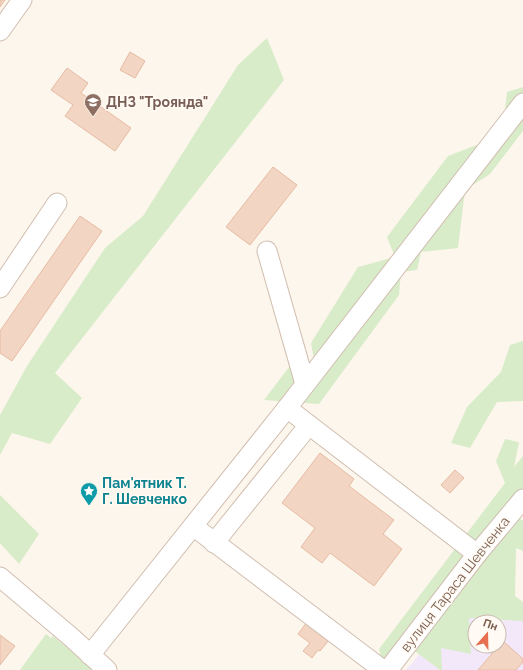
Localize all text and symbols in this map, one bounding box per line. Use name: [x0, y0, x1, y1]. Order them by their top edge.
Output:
school or university icon: ДНЗ "Троянда": [83, 92, 103, 117]
place label: ДНЗ "Троянда": [106, 94, 208, 110]
place label: Пам'ятник Т. Г. Шевченко: [102, 475, 187, 507]
place icon: Пам'ятник Т. Г. Шевченко: [79, 481, 99, 506]
street label: вулиця Тараса Шевченка: [397, 513, 513, 655]
north arrow: [467, 614, 507, 654]
text: Пн: [481, 616, 499, 634]

